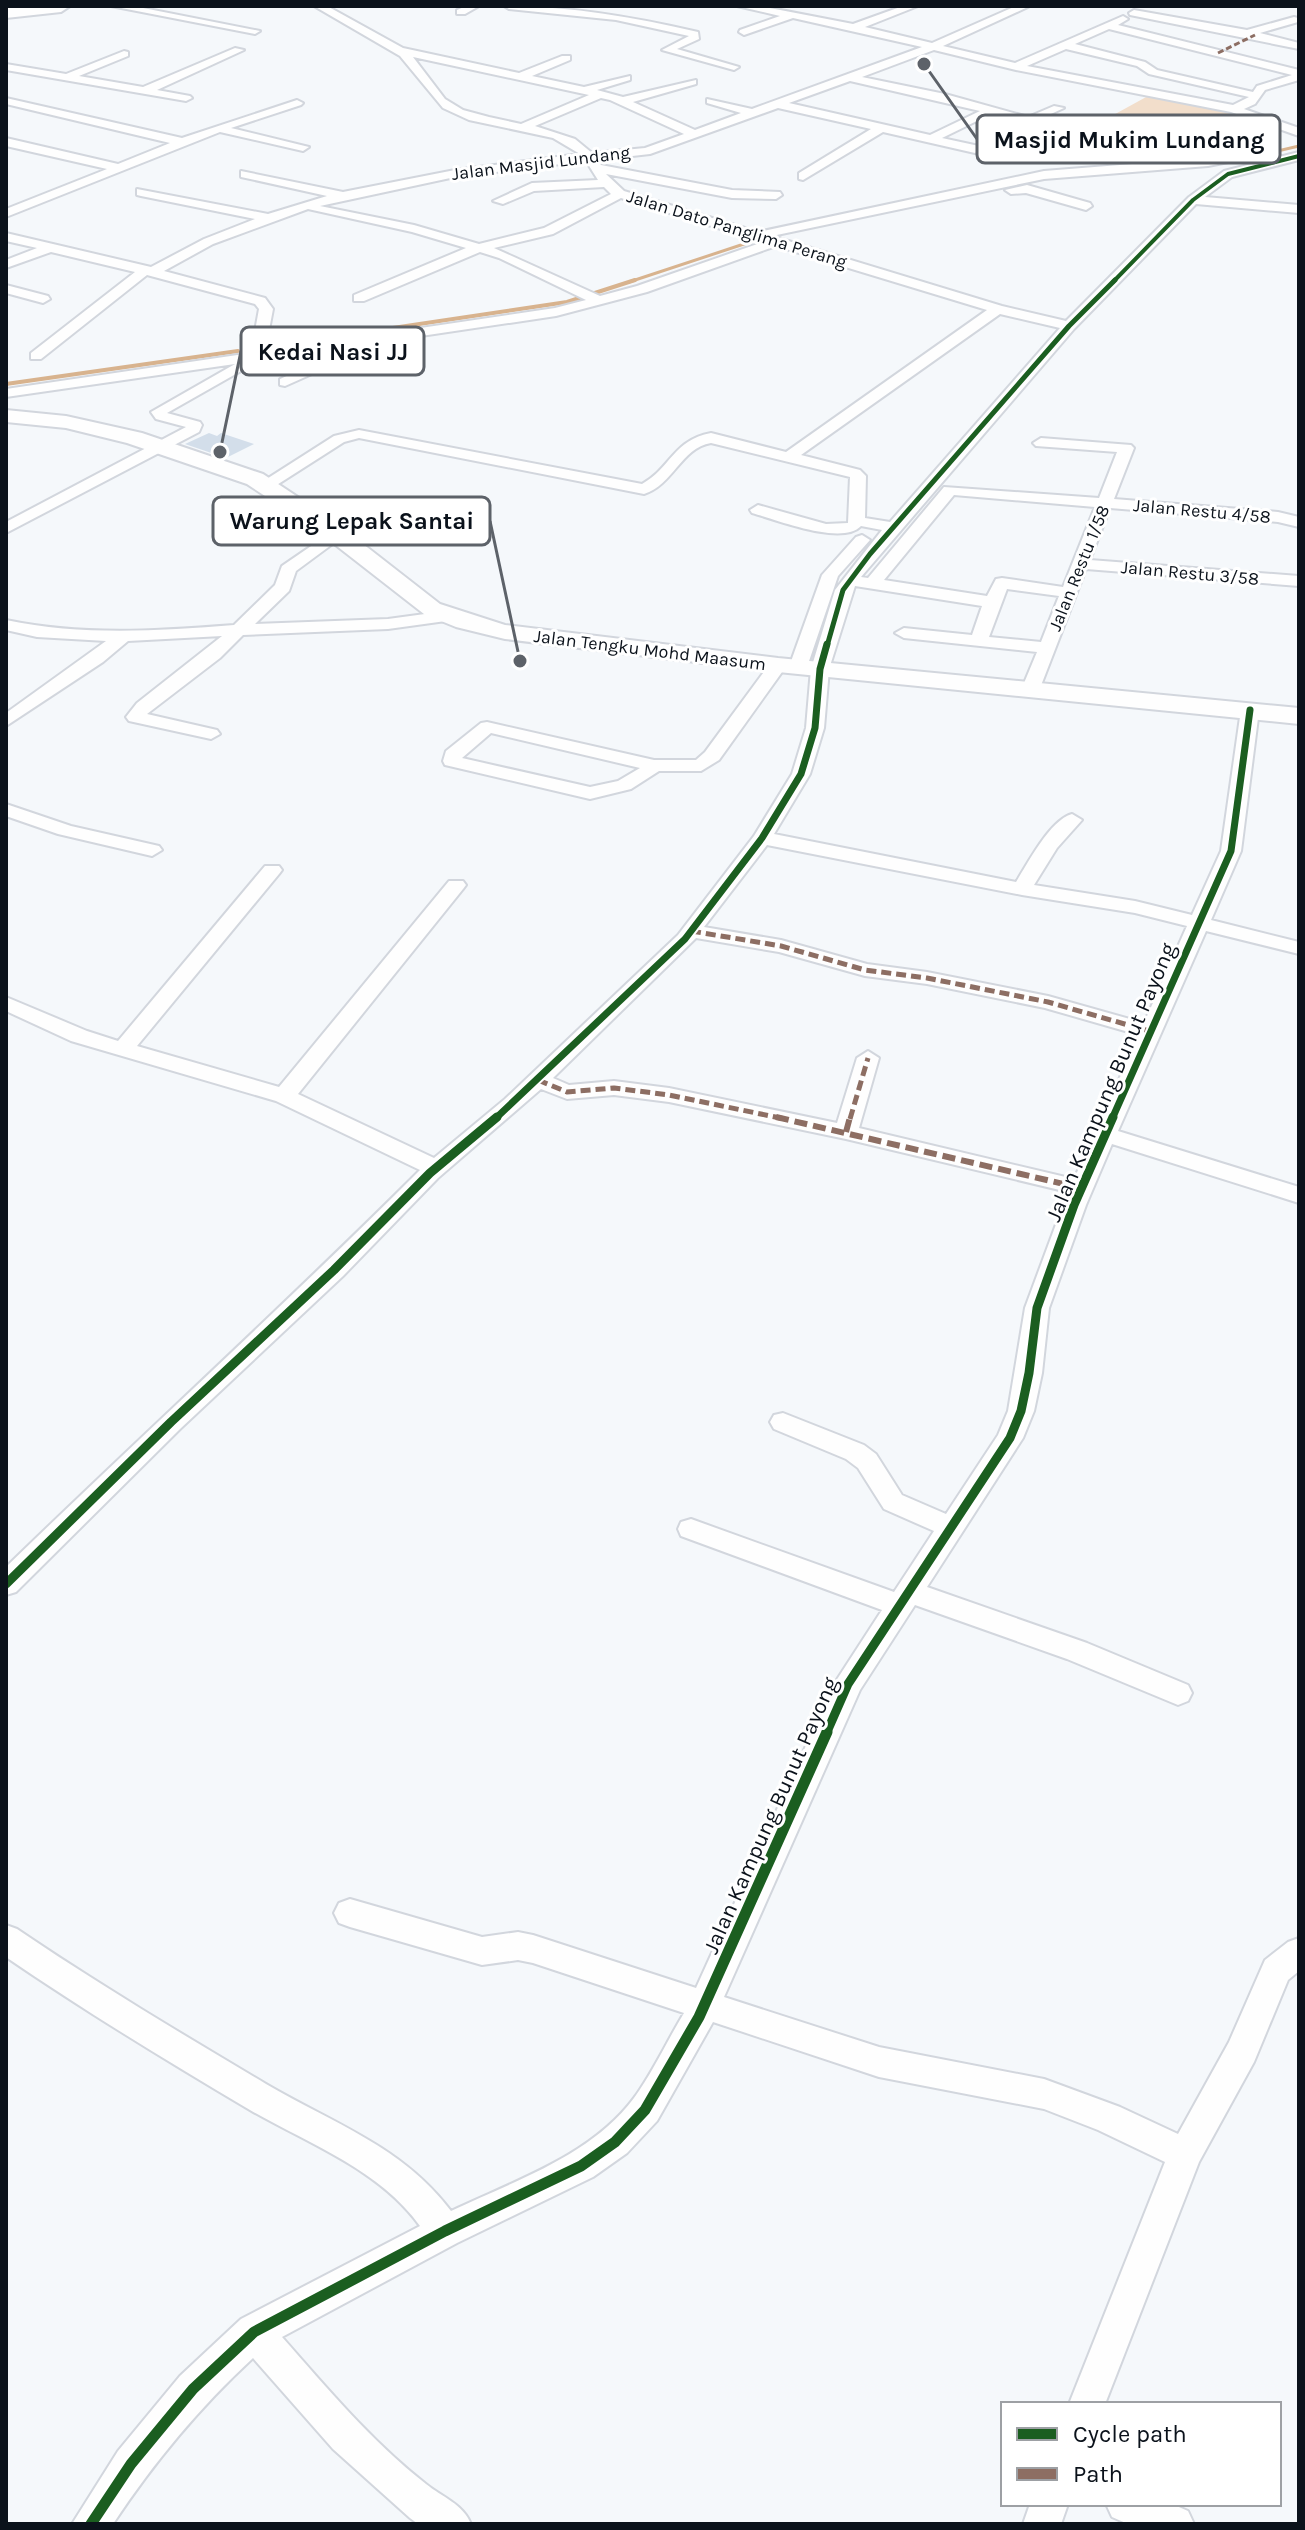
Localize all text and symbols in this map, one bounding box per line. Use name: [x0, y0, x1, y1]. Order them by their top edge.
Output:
callout: Masjid Mukim Lundang: [977, 115, 1280, 163]
text: Masjid Mukim Lundang: [994, 126, 1264, 154]
street label: Jalan Masjid Lundang: [451, 141, 631, 185]
street label: Jalan Dato Panglima Perang: [624, 185, 850, 273]
callout: Kedai Nasi JJ: [241, 327, 424, 375]
text: Kedai Nasi JJ: [258, 338, 408, 366]
street label: Jalan Restu 4/58: [1132, 494, 1272, 528]
callout: Warung Lepak Santai: [213, 497, 490, 545]
street label: Jalan Restu 1/58: [1044, 502, 1114, 634]
text: Warung Lepak Santai: [230, 507, 474, 535]
street label: Jalan Restu 3/58: [1120, 556, 1260, 590]
street label: Jalan Tengku Mohd Maasum: [533, 625, 767, 675]
street label: Jalan Kampung Bunut Payong: [1040, 939, 1182, 1226]
street label: Jalan Kampung Bunut Payong: [698, 1672, 844, 1958]
legend: [1001, 2402, 1281, 2506]
text: Cycle path: [1073, 2420, 1187, 2448]
text: Path: [1073, 2460, 1123, 2488]

